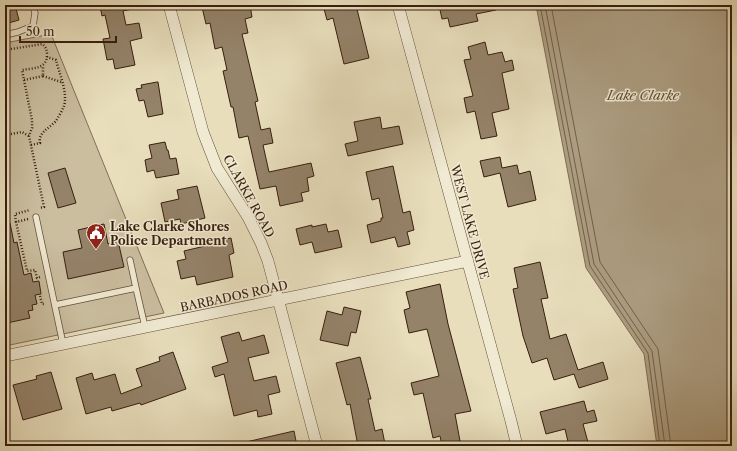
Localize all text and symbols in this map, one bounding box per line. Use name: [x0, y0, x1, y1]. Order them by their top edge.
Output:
scale bar: [20, 18, 116, 44]
text: 50 m: [26, 24, 55, 39]
water label: Lake Clarke: [606, 87, 680, 103]
street label: CLARKE ROAD: [220, 152, 278, 240]
street label: WEST LAKE DRIVE: [447, 162, 492, 281]
place label: Lake Clarke Shores Police Department: [110, 219, 230, 248]
public building icon: Lake Clarke Shores Police Department: [85, 222, 107, 250]
street label: BARBADOS ROAD: [179, 277, 289, 315]

